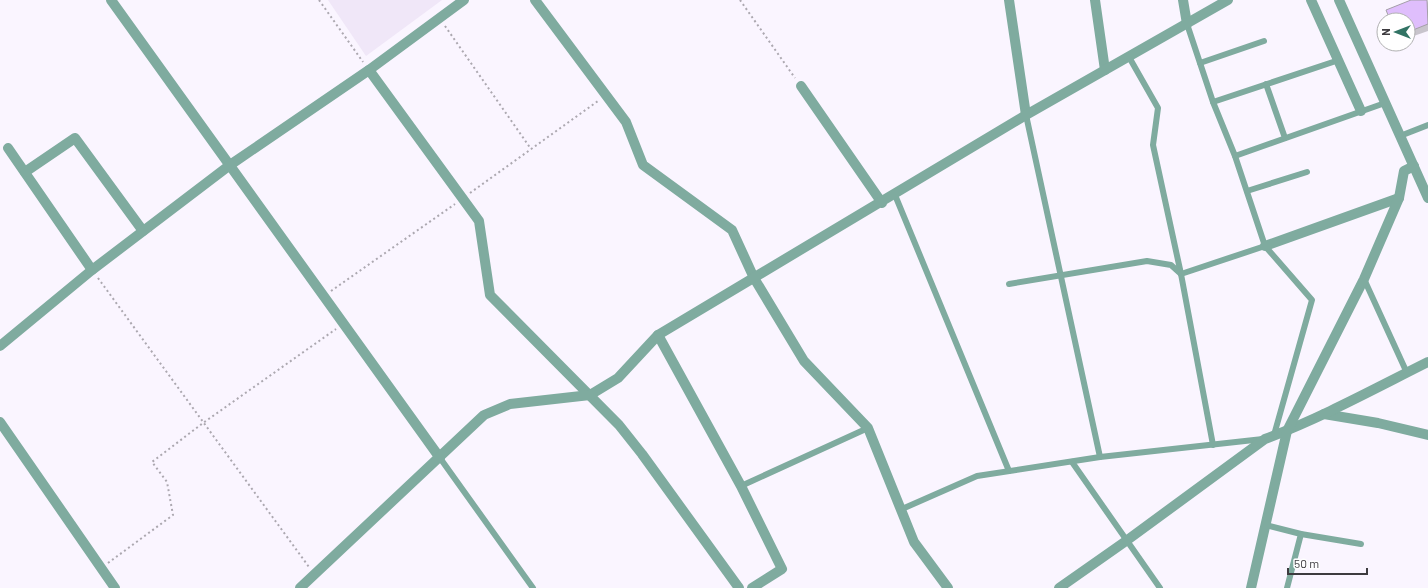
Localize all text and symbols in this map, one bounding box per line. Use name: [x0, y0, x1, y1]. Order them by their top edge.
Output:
north arrow: [1376, 12, 1416, 52]
text: N: [1379, 28, 1392, 36]
scale bar: [1288, 550, 1367, 576]
text: 50 m: [1294, 556, 1319, 570]

